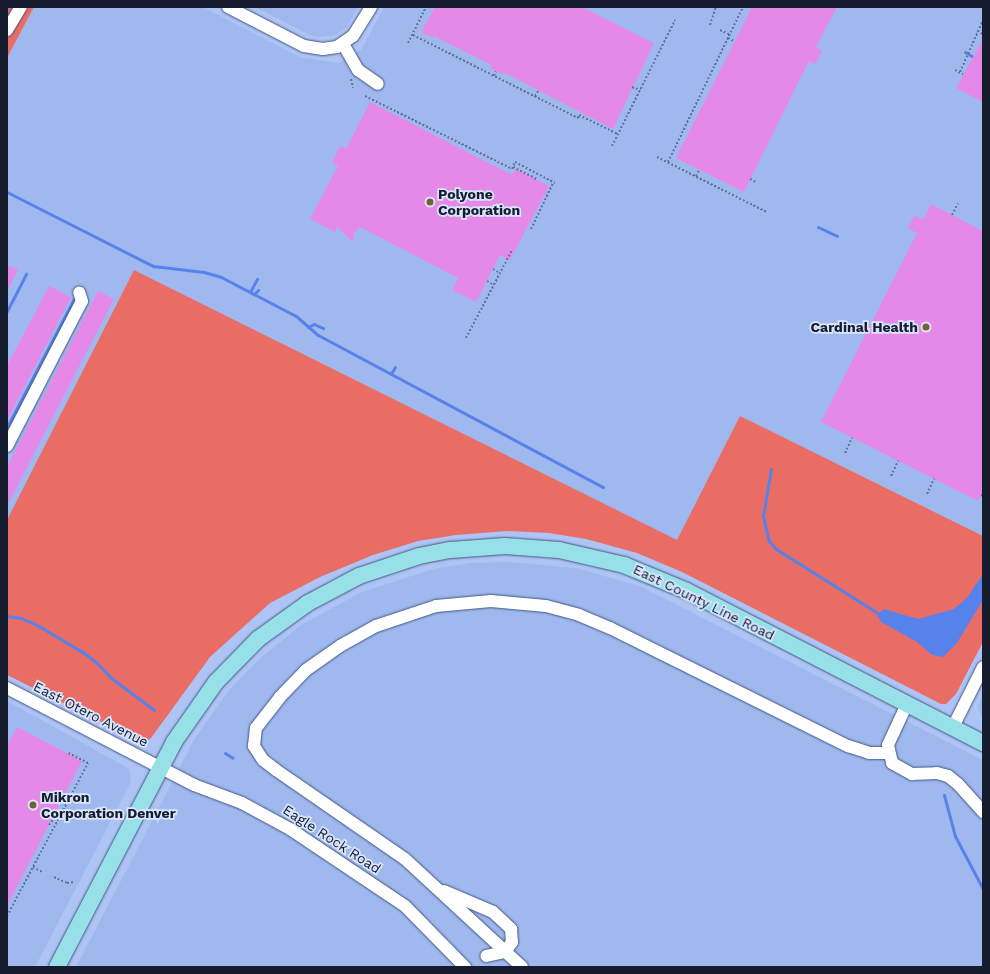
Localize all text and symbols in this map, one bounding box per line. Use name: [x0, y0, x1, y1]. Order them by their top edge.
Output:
place label: Polyone Corporation: [438, 186, 520, 218]
marker: Polyone Corporation: [425, 197, 435, 207]
place label: Cardinal Health: [810, 319, 918, 335]
marker: Cardinal Health: [921, 322, 931, 332]
street label: East County Line Road: [630, 560, 778, 644]
street label: East Otero Avenue: [30, 678, 152, 750]
place label: Mikron Corporation Denver: [41, 789, 176, 822]
marker: Mikron Corporation Denver: [28, 800, 38, 810]
street label: Eagle Rock Road: [280, 801, 384, 877]

